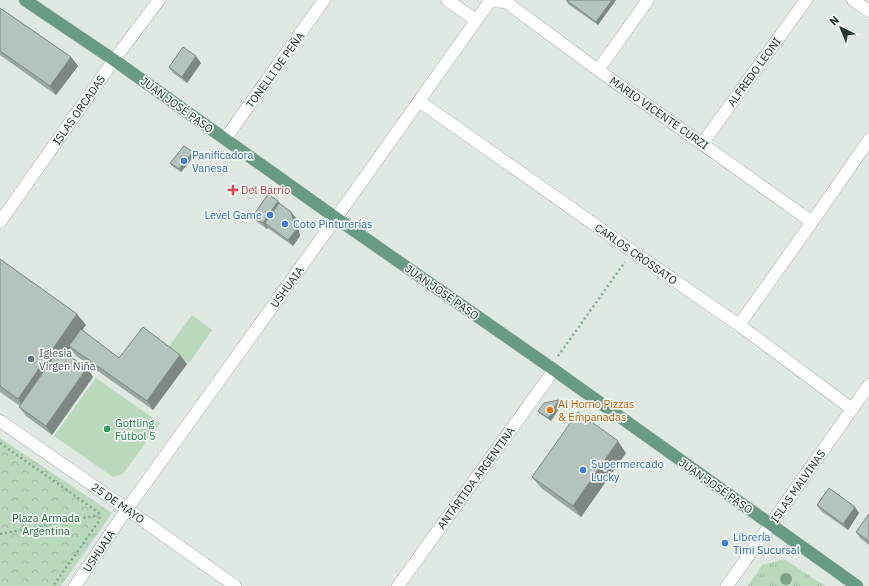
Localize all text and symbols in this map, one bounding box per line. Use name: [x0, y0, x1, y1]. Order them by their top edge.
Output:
north arrow: [821, 8, 861, 48]
text: N: [826, 13, 842, 29]
street label: TONELLI DE PEÑA: [243, 29, 307, 111]
street label: ALFREDO LEONI: [724, 35, 784, 109]
street label: ISLAS ORCADAS: [50, 72, 108, 148]
street label: JUAN JOSÉ PASO: [138, 74, 216, 136]
street label: MARIO VICENTE CURZI: [607, 74, 711, 152]
place label: Panificadora Vanesa: [192, 148, 254, 175]
marker: Panificadora Vanesa: [179, 156, 189, 166]
place label: Del Barrio: [241, 183, 290, 197]
marker: Del Barrio: [228, 185, 238, 195]
place label: Level Game: [205, 208, 262, 222]
marker: Level Game: [265, 210, 275, 220]
place label: Coto Pinturerías: [293, 217, 372, 231]
marker: Coto Pinturerías: [280, 219, 290, 229]
street label: CARLOS CROSSATO: [592, 220, 680, 288]
street label: JUAN JOSÉ PASO: [403, 261, 482, 323]
street label: USHUAIA: [267, 264, 307, 310]
place label: Iglesia Virgen Niña: [39, 346, 96, 373]
marker: Iglesia Virgen Niña: [26, 354, 36, 364]
place label: Al Horno Pizzas & Empanadas: [558, 397, 634, 424]
marker: Al Horno Pizzas & Empanadas: [545, 405, 555, 415]
place label: Gottling Fútbol 5: [115, 416, 156, 443]
marker: Gottling Fútbol 5: [102, 424, 112, 434]
street label: ANTÁRTIDA ARGENTINA: [434, 424, 518, 532]
street label: ISLAS MALVINAS: [768, 447, 828, 525]
street label: JUAN JOSÉ PASO: [677, 455, 756, 517]
place label: Supermercado Lucky: [591, 457, 664, 484]
marker: Supermercado Lucky: [578, 465, 588, 475]
street label: 25 DE MAYO: [89, 480, 147, 527]
park label: Plaza Armada Argentina: [12, 511, 80, 538]
street label: USHUAIA: [80, 527, 118, 575]
place label: Librería Timi Sucursal: [733, 530, 800, 557]
marker: Librería Timi Sucursal: [720, 538, 730, 548]

